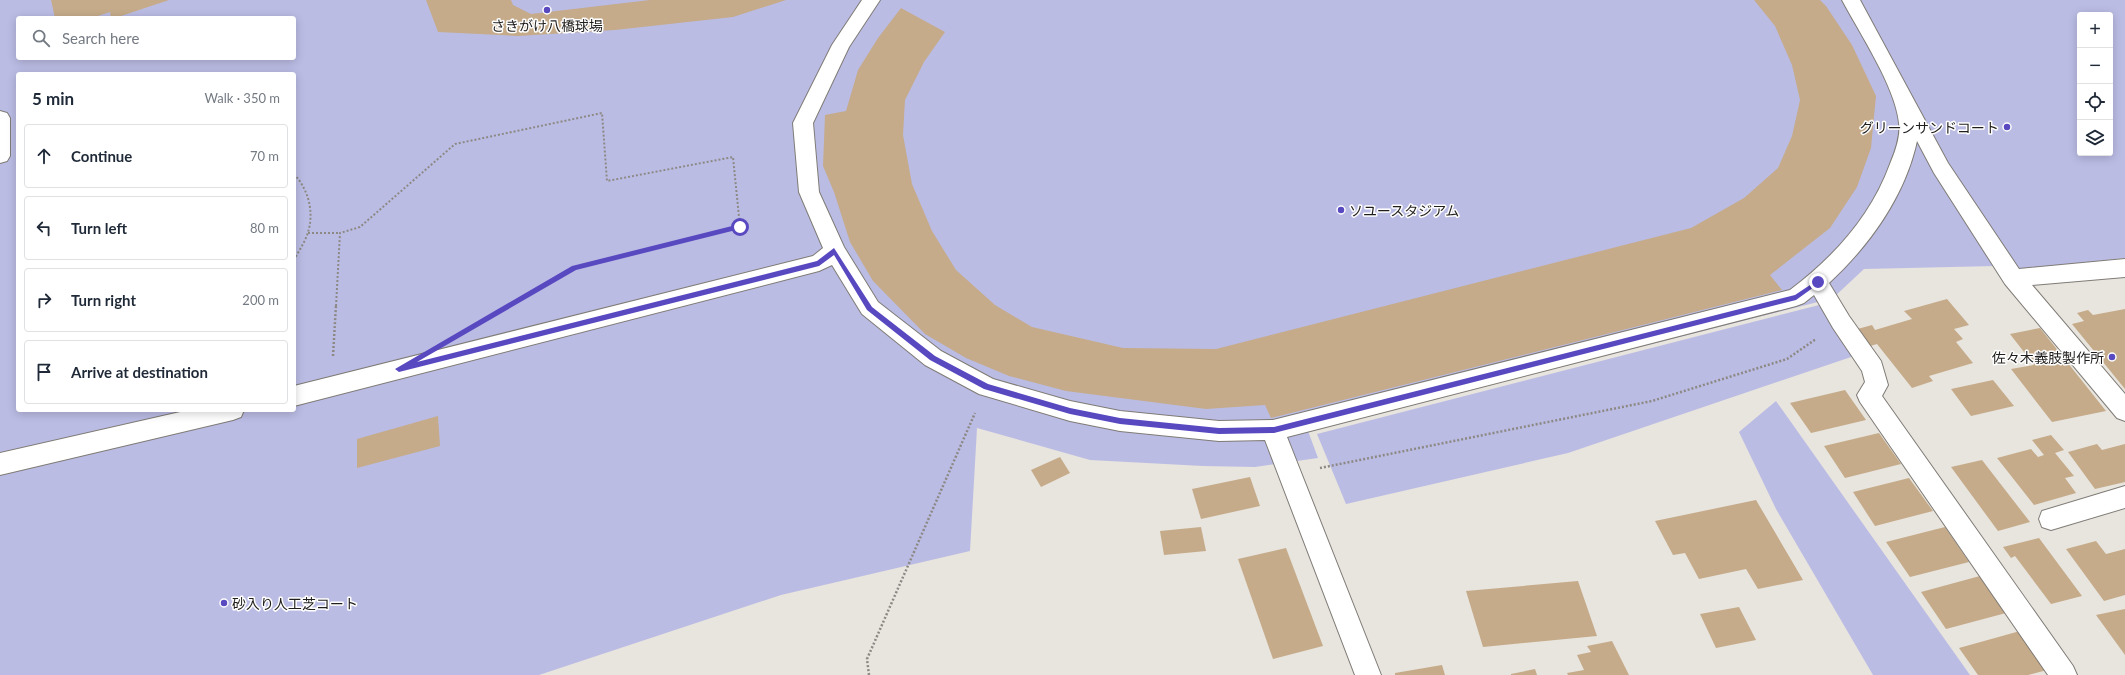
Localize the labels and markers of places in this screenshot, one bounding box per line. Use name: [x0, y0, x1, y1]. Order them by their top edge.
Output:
marker: さきがけ八橋球場: [542, 5, 552, 15]
place label: さきがけ八橋球場: [491, 17, 603, 34]
place label: グリーンサンドコート: [1860, 119, 1999, 136]
marker: グリーンサンドコート: [2002, 122, 2012, 132]
place label: ソユースタジアム: [1349, 202, 1459, 219]
marker: ソユースタジアム: [1336, 205, 1346, 215]
place label: 佐々木義肢製作所: [1992, 349, 2104, 366]
marker: 佐々木義肢製作所: [2107, 352, 2117, 362]
place label: 砂入り人工芝コート: [232, 595, 358, 612]
marker: 砂入り人工芝コート: [219, 598, 229, 608]

